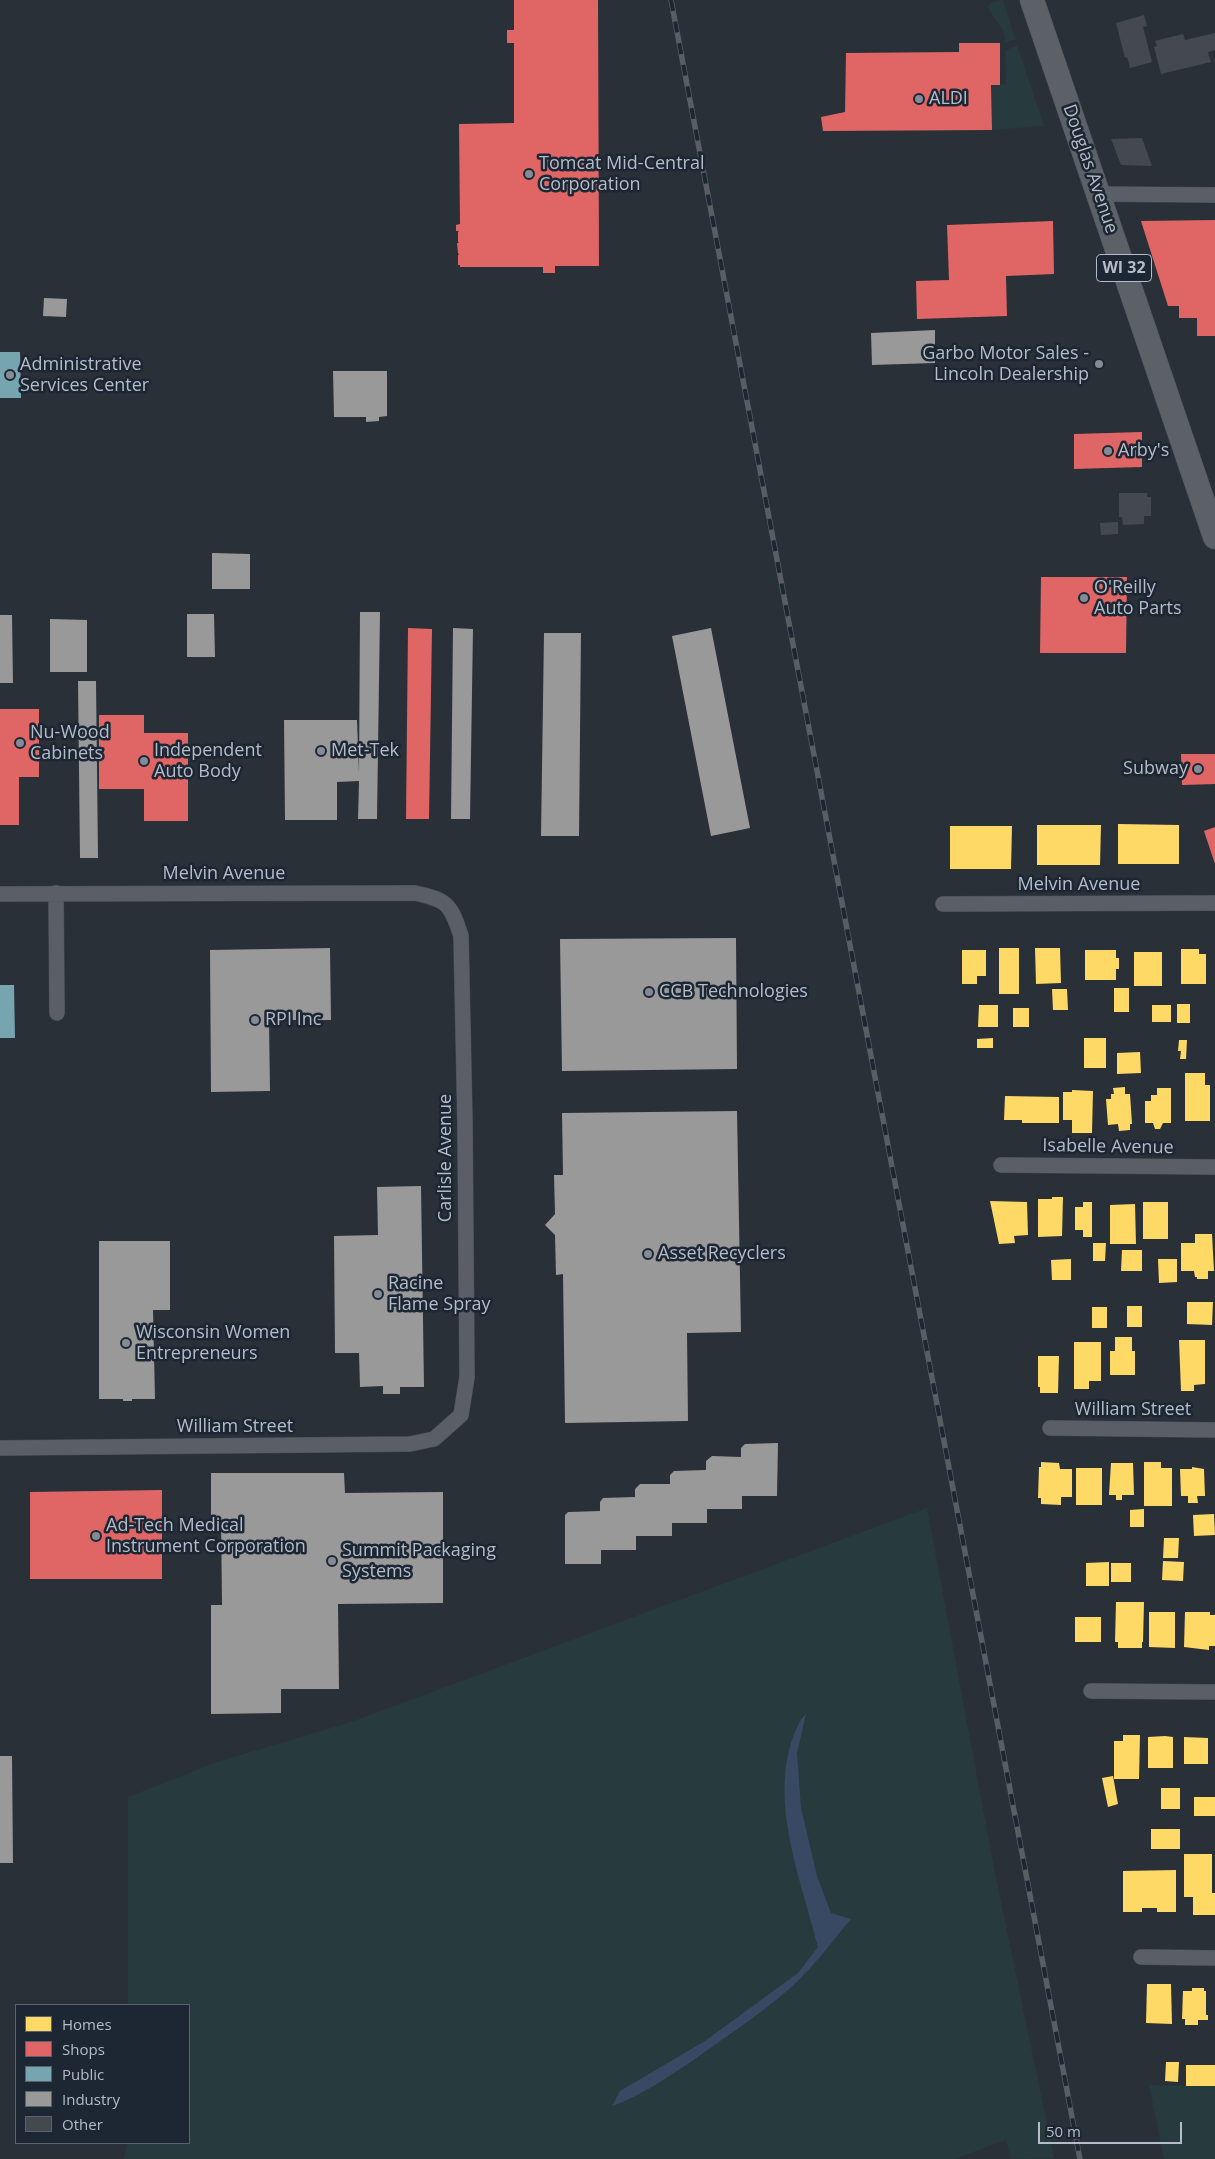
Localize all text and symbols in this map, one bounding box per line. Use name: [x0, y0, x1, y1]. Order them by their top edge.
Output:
place label: ALDI: [929, 88, 968, 110]
marker: ALDI: [913, 93, 925, 105]
street label: Douglas Avenue: [1058, 102, 1122, 236]
place label: Tomcat Mid-Central Corporation: [539, 153, 704, 195]
marker: Tomcat Mid-Central Corporation: [523, 168, 535, 180]
road number: WI 32: [1096, 254, 1152, 282]
place label: Garbo Motor Sales - Lincoln Dealership: [922, 343, 1089, 386]
place label: Administrative Services Center: [20, 354, 149, 396]
marker: Garbo Motor Sales - Lincoln Dealership: [1093, 358, 1105, 370]
marker: Administrative Services Center: [4, 369, 16, 381]
place label: Arby's: [1118, 440, 1169, 462]
marker: Arby's: [1102, 445, 1114, 457]
place label: O'Reilly Auto Parts: [1094, 577, 1182, 620]
marker: O'Reilly Auto Parts: [1078, 592, 1090, 604]
place label: Nu-Wood Cabinets: [30, 722, 110, 764]
marker: Nu-Wood Cabinets: [14, 737, 26, 749]
place label: Independent Auto Body: [154, 740, 262, 782]
place label: Met-Tek: [331, 740, 399, 762]
marker: Met-Tek: [315, 745, 327, 757]
marker: Independent Auto Body: [138, 755, 150, 767]
place label: Subway: [1123, 758, 1188, 780]
marker: Subway: [1192, 763, 1204, 775]
street label: Melvin Avenue: [163, 863, 285, 885]
street label: Melvin Avenue: [1018, 874, 1140, 896]
place label: CCB Technologies: [659, 981, 808, 1003]
marker: CCB Technologies: [643, 986, 655, 998]
place label: RPI Inc: [265, 1009, 321, 1031]
marker: RPI Inc: [249, 1014, 261, 1026]
street label: Carlisle Avenue: [435, 1094, 457, 1222]
street label: Isabelle Avenue: [1042, 1135, 1174, 1159]
place label: Asset Recyclers: [658, 1243, 786, 1265]
marker: Asset Recyclers: [642, 1248, 654, 1260]
place label: Racine Flame Spray: [388, 1273, 491, 1316]
marker: Racine Flame Spray: [372, 1288, 384, 1300]
place label: Wisconsin Women Entrepreneurs: [136, 1322, 290, 1365]
marker: Wisconsin Women Entrepreneurs: [120, 1337, 132, 1349]
street label: William Street: [1075, 1399, 1191, 1421]
street label: William Street: [177, 1416, 293, 1438]
place label: Ad-Tech Medical Instrument Corporation: [106, 1515, 306, 1558]
marker: Ad-Tech Medical Instrument Corporation: [90, 1530, 102, 1542]
place label: Summit Packaging Systems: [342, 1540, 496, 1582]
marker: Summit Packaging Systems: [326, 1555, 338, 1567]
legend: [15, 2004, 190, 2144]
text: Homes: [62, 2014, 112, 2034]
text: Shops: [62, 2039, 105, 2059]
text: Public: [62, 2064, 104, 2084]
text: Industry: [62, 2089, 120, 2109]
scale bar: [1040, 2112, 1184, 2144]
text: Other: [62, 2114, 103, 2134]
text: 50 m: [1046, 2121, 1081, 2141]

